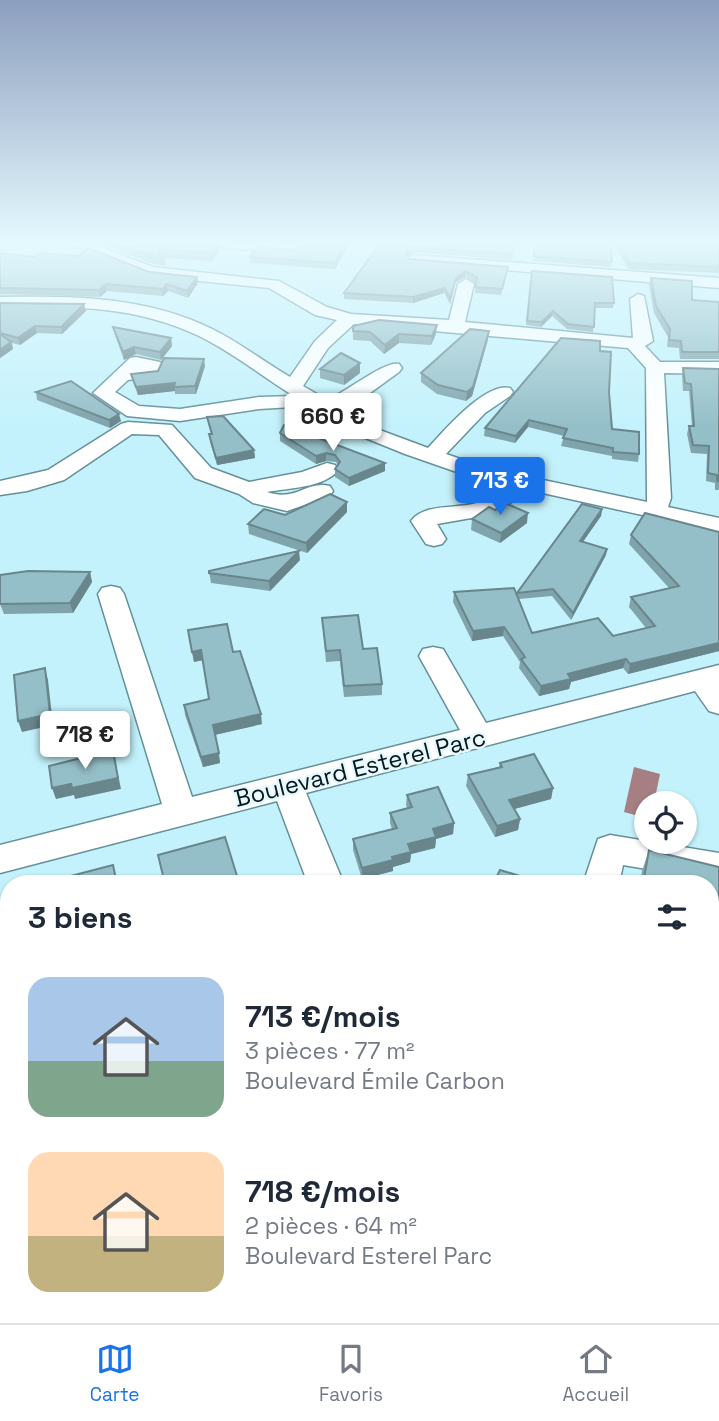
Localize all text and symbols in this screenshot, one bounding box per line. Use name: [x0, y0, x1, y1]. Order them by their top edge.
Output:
pin: 660 €: [284, 393, 382, 453]
text: 660 €: [301, 401, 365, 431]
pin: 713 €: [451, 458, 549, 517]
text: 713 €: [471, 465, 529, 495]
pin: 718 €: [36, 712, 134, 771]
text: 718 €: [56, 719, 114, 749]
street label: Boulevard Esterel Parc: [231, 721, 489, 814]
map controls: [634, 791, 697, 854]
button: locate: [634, 791, 697, 854]
text: 3 biens: [28, 898, 133, 937]
icon: filters: [653, 898, 691, 936]
text: 713 €/mois: [245, 997, 400, 1036]
icon: home: [84, 1005, 168, 1089]
text: 3 pièces · 77 m²: [245, 1036, 415, 1066]
text: Boulevard Émile Carbon: [245, 1066, 505, 1096]
text: 718 €/mois: [245, 1172, 400, 1211]
icon: home: [84, 1180, 168, 1264]
text: 2 pièces · 64 m²: [245, 1211, 417, 1241]
text: Boulevard Esterel Parc: [245, 1241, 492, 1271]
tab: Carte: [90, 1340, 140, 1407]
tab: Favoris: [319, 1340, 383, 1407]
tab: Accueil: [562, 1340, 629, 1407]

